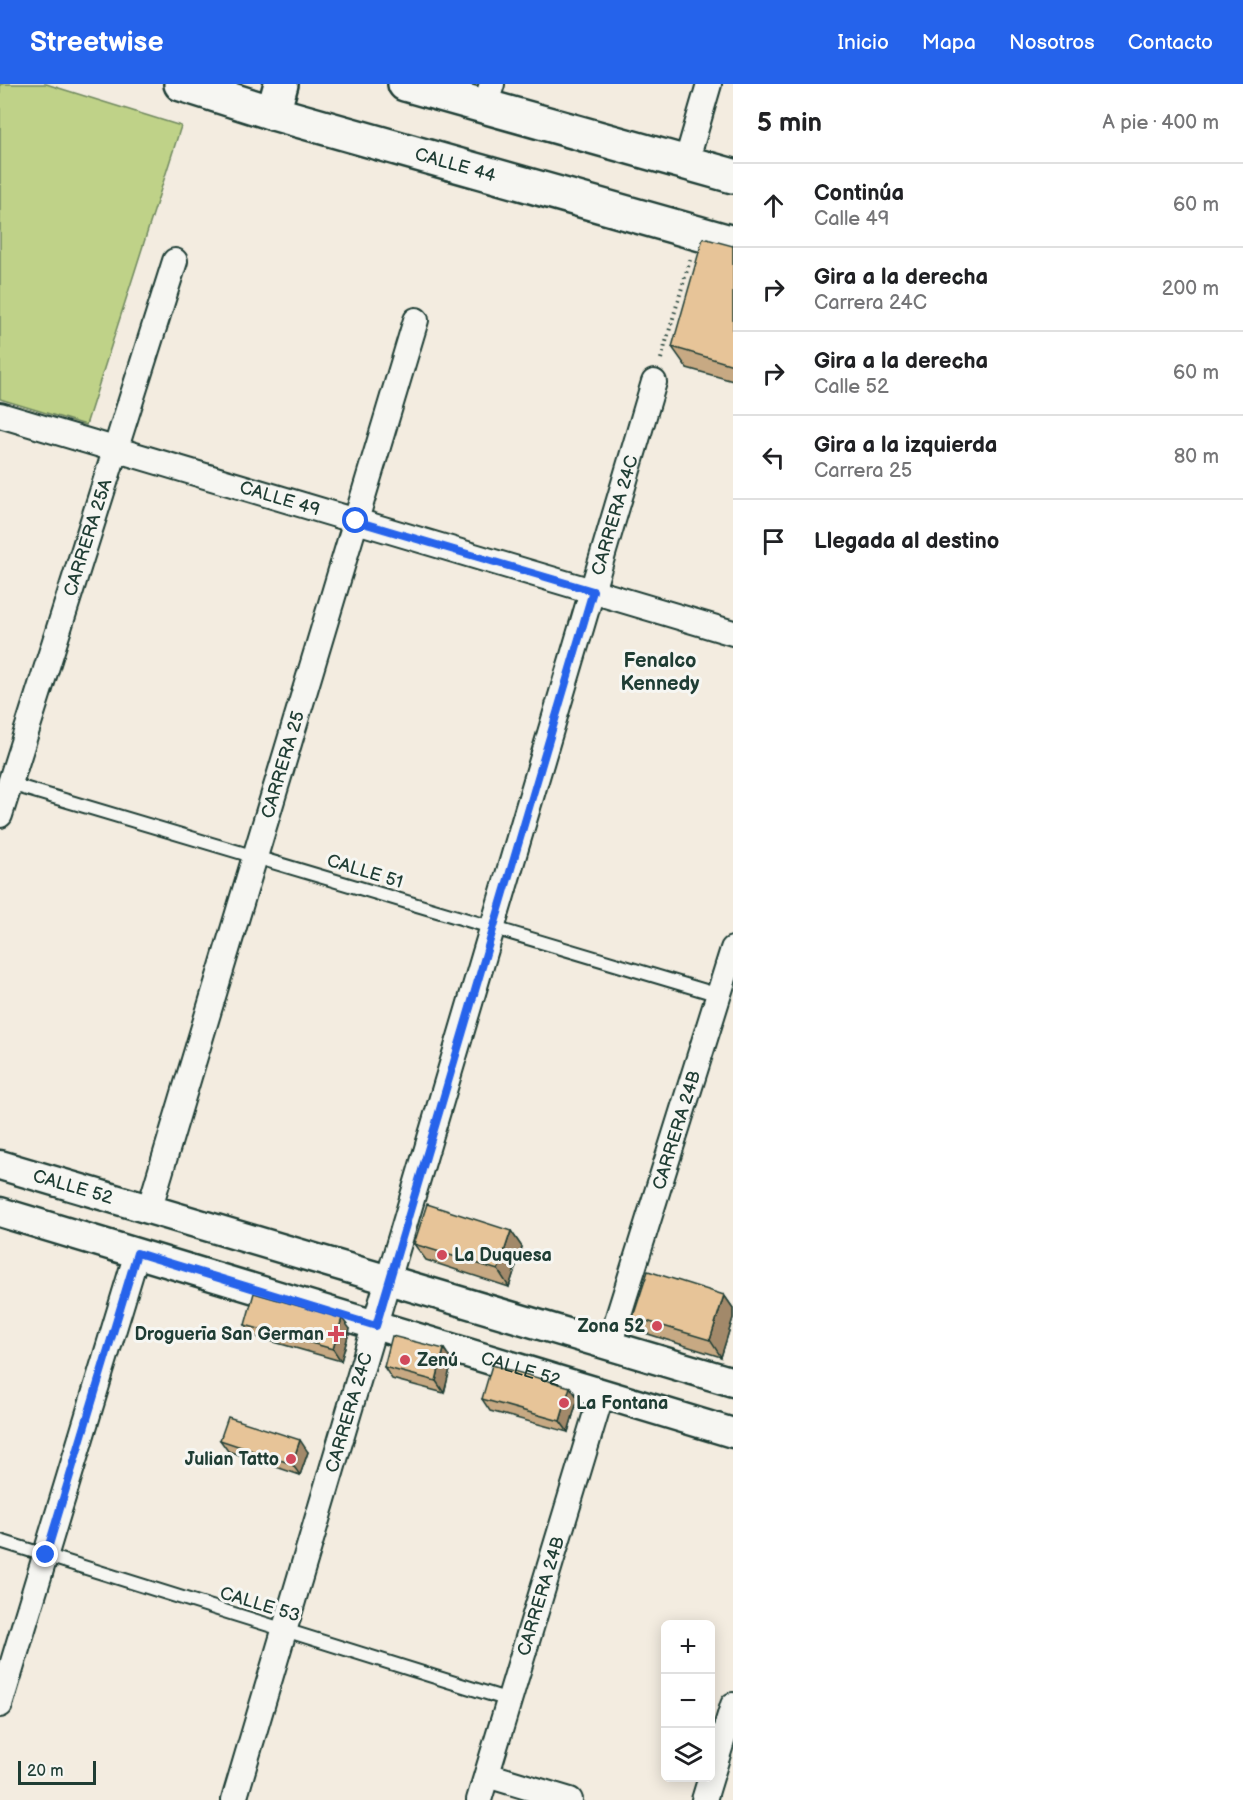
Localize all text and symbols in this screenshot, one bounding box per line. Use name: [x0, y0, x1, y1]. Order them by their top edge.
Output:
text: Streetwise: [30, 26, 163, 59]
text: Inicio: [838, 30, 889, 55]
text: Mapa: [922, 30, 976, 55]
text: Nosotros: [1009, 30, 1095, 55]
text: Contacto: [1128, 30, 1213, 55]
text: 5 min: [757, 108, 822, 139]
text: A pie · 400 m: [1103, 111, 1219, 135]
street label: CALLE 44: [412, 144, 498, 186]
text: Continúa: [814, 180, 904, 207]
icon: ahead: [757, 189, 790, 222]
text: 60 m: [1173, 193, 1219, 217]
text: Calle 49: [814, 207, 889, 231]
text: Gira a la derecha: [814, 264, 988, 291]
icon: right: [757, 273, 790, 306]
text: 200 m: [1162, 277, 1219, 301]
text: Carrera 24C: [814, 291, 927, 315]
text: Gira a la derecha: [814, 348, 988, 375]
icon: right: [757, 357, 790, 390]
text: 60 m: [1173, 361, 1219, 385]
text: Calle 52: [814, 375, 889, 399]
text: Gira a la izquierda: [814, 432, 998, 459]
icon: left: [757, 441, 790, 474]
text: 80 m: [1174, 445, 1219, 469]
street label: CARRERA 24C: [587, 453, 643, 578]
text: Carrera 25: [814, 459, 912, 483]
street label: CARRERA 25A: [60, 476, 117, 599]
street label: CALLE 49: [237, 477, 322, 521]
route start: [342, 507, 368, 533]
icon: arrive: [757, 525, 790, 558]
text: Llegada al destino: [814, 528, 999, 555]
district label: Fenalco Kennedy: [621, 649, 700, 696]
street label: CARRERA 25: [257, 709, 309, 821]
street label: CALLE 51: [324, 850, 405, 893]
street label: CARRERA 24B: [648, 1068, 705, 1193]
street label: CALLE 52: [30, 1165, 115, 1209]
place label: La Duquesa: [454, 1245, 552, 1266]
marker: La Duquesa: [435, 1248, 449, 1262]
place label: Zona 52: [578, 1316, 645, 1337]
marker: Zona 52: [650, 1319, 664, 1333]
place label: Droguerīa San German: [134, 1324, 324, 1345]
marker: Droguerīa San German: [329, 1327, 343, 1341]
street label: CALLE 52: [478, 1348, 563, 1392]
street label: CARRERA 24C: [322, 1350, 377, 1475]
place label: Zenú: [417, 1350, 458, 1371]
marker: Zenú: [398, 1353, 412, 1367]
place label: La Fontana: [576, 1393, 668, 1414]
marker: La Fontana: [557, 1396, 571, 1410]
place label: Julian Tatto: [185, 1449, 279, 1470]
marker: Julian Tatto: [284, 1452, 298, 1466]
street label: CARRERA 24B: [513, 1534, 569, 1658]
route end: [32, 1541, 58, 1567]
street label: CALLE 53: [217, 1582, 302, 1627]
map controls: [661, 1620, 715, 1782]
button: +: [661, 1620, 715, 1674]
button: −: [661, 1674, 715, 1728]
button: layers: [661, 1728, 715, 1782]
scale bar: [18, 1758, 96, 1786]
text: 20 m: [27, 1762, 63, 1781]

